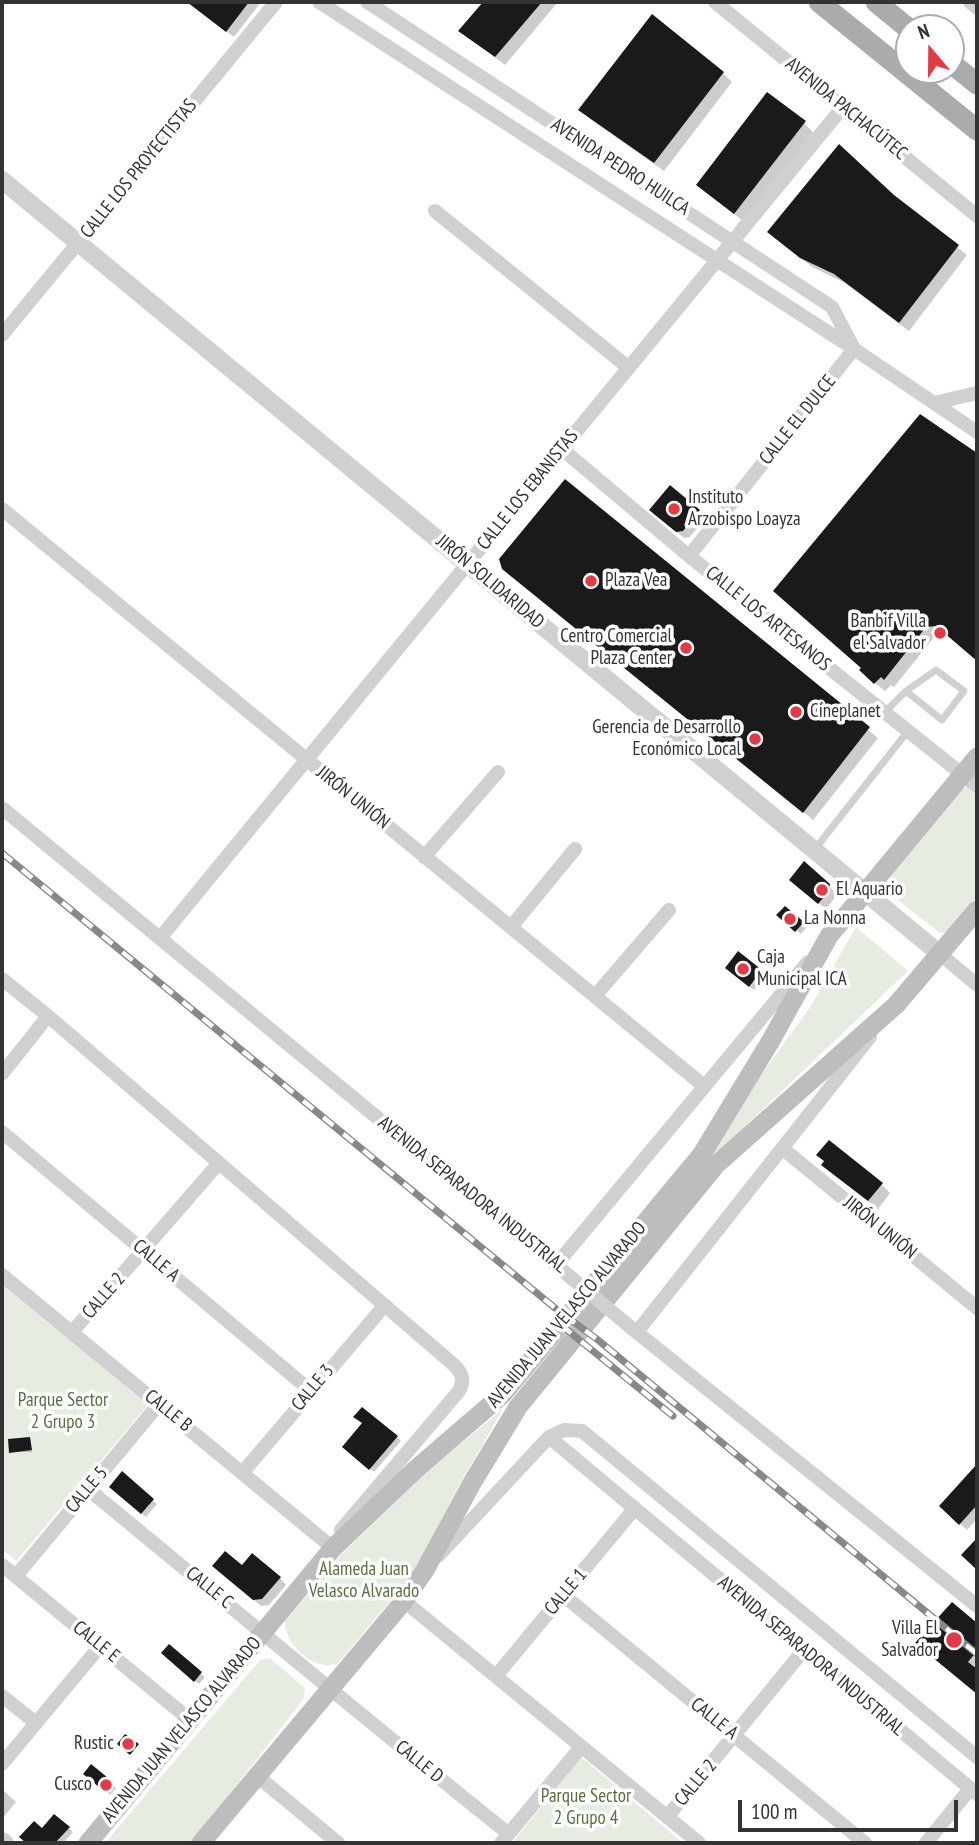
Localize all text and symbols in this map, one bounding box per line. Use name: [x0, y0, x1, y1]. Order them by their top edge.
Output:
north arrow: [895, 14, 965, 84]
text: N: [915, 18, 932, 44]
street label: AVENIDA PACHACÚTEC: [781, 53, 911, 165]
street label: CALLE LOS PROYECTISTAS: [76, 95, 202, 243]
street label: AVENIDA PEDRO HUILCA: [546, 114, 694, 220]
street label: CALLE EL DULCE: [755, 371, 841, 469]
street label: CALLE LOS EBANISTAS: [473, 425, 583, 555]
place label: Instituto Arzobispo Loayza: [688, 487, 801, 531]
marker: Instituto Arzobispo Loayza: [666, 501, 682, 517]
street label: JIRÓN SOLIDARIDAD: [431, 530, 549, 634]
street label: CALLE LOS ARTESANOS: [701, 562, 835, 676]
place label: Plaza Vea: [605, 570, 667, 592]
marker: Plaza Vea: [583, 573, 599, 589]
place label: Banbif Villa el Salvador: [850, 611, 926, 655]
marker: Banbif Villa el Salvador: [932, 625, 948, 641]
place label: Centro Comercial Plaza Center: [560, 626, 672, 670]
marker: Centro Comercial Plaza Center: [678, 640, 694, 656]
place label: Cineplanet: [810, 701, 881, 723]
marker: Cineplanet: [788, 704, 804, 720]
place label: Gerencia de Desarrollo Económico Local: [592, 717, 741, 761]
marker: Gerencia de Desarrollo Económico Local: [747, 731, 763, 747]
street label: JIRÓN UNIÓN: [312, 762, 394, 834]
place label: El Aquario: [836, 879, 903, 901]
marker: El Aquario: [814, 882, 830, 898]
place label: La Nonna: [804, 908, 866, 930]
marker: La Nonna: [782, 911, 798, 927]
place label: Caja Municipal ICA: [757, 947, 847, 991]
marker: Caja Municipal ICA: [735, 961, 751, 977]
street label: AVENIDA SEPARADORA INDUSTRIAL: [373, 1112, 571, 1278]
street label: JIRÓN UNIÓN: [839, 1192, 921, 1264]
street label: AVENIDA JUAN VELASCO ALVARADO: [483, 1218, 651, 1412]
street label: CALLE A: [128, 1235, 184, 1287]
street label: CALLE 2: [78, 1268, 130, 1324]
street label: CALLE 3: [287, 1360, 339, 1416]
street label: CALLE B: [140, 1385, 196, 1437]
park label: Parque Sector 2 Grupo 3: [18, 1390, 108, 1434]
street label: CALLE 5: [61, 1462, 113, 1518]
park label: Alameda Juan Velasco Alvarado: [309, 1559, 419, 1603]
street label: CALLE C: [181, 1562, 237, 1614]
street label: CALLE 1: [540, 1564, 592, 1620]
street label: AVENIDA SEPARADORA INDUSTRIAL: [713, 1571, 909, 1741]
street label: CALLE E: [68, 1616, 124, 1668]
place label: Villa El Salvador: [881, 1618, 938, 1662]
marker: Villa El Salvador: [944, 1630, 964, 1650]
street label: AVENIDA JUAN VELASCO ALVARADO: [98, 1633, 266, 1827]
street label: CALLE A: [686, 1693, 742, 1745]
place label: Rustic: [74, 1733, 114, 1755]
marker: Rustic: [120, 1736, 136, 1752]
street label: CALLE D: [390, 1736, 448, 1788]
street label: CALLE 2: [670, 1755, 722, 1811]
place label: Cusco: [54, 1774, 92, 1796]
marker: Cusco: [98, 1777, 114, 1793]
park label: Parque Sector 2 Grupo 4: [541, 1786, 631, 1830]
scale bar: [741, 1786, 962, 1830]
text: 100 m: [751, 1798, 797, 1825]

